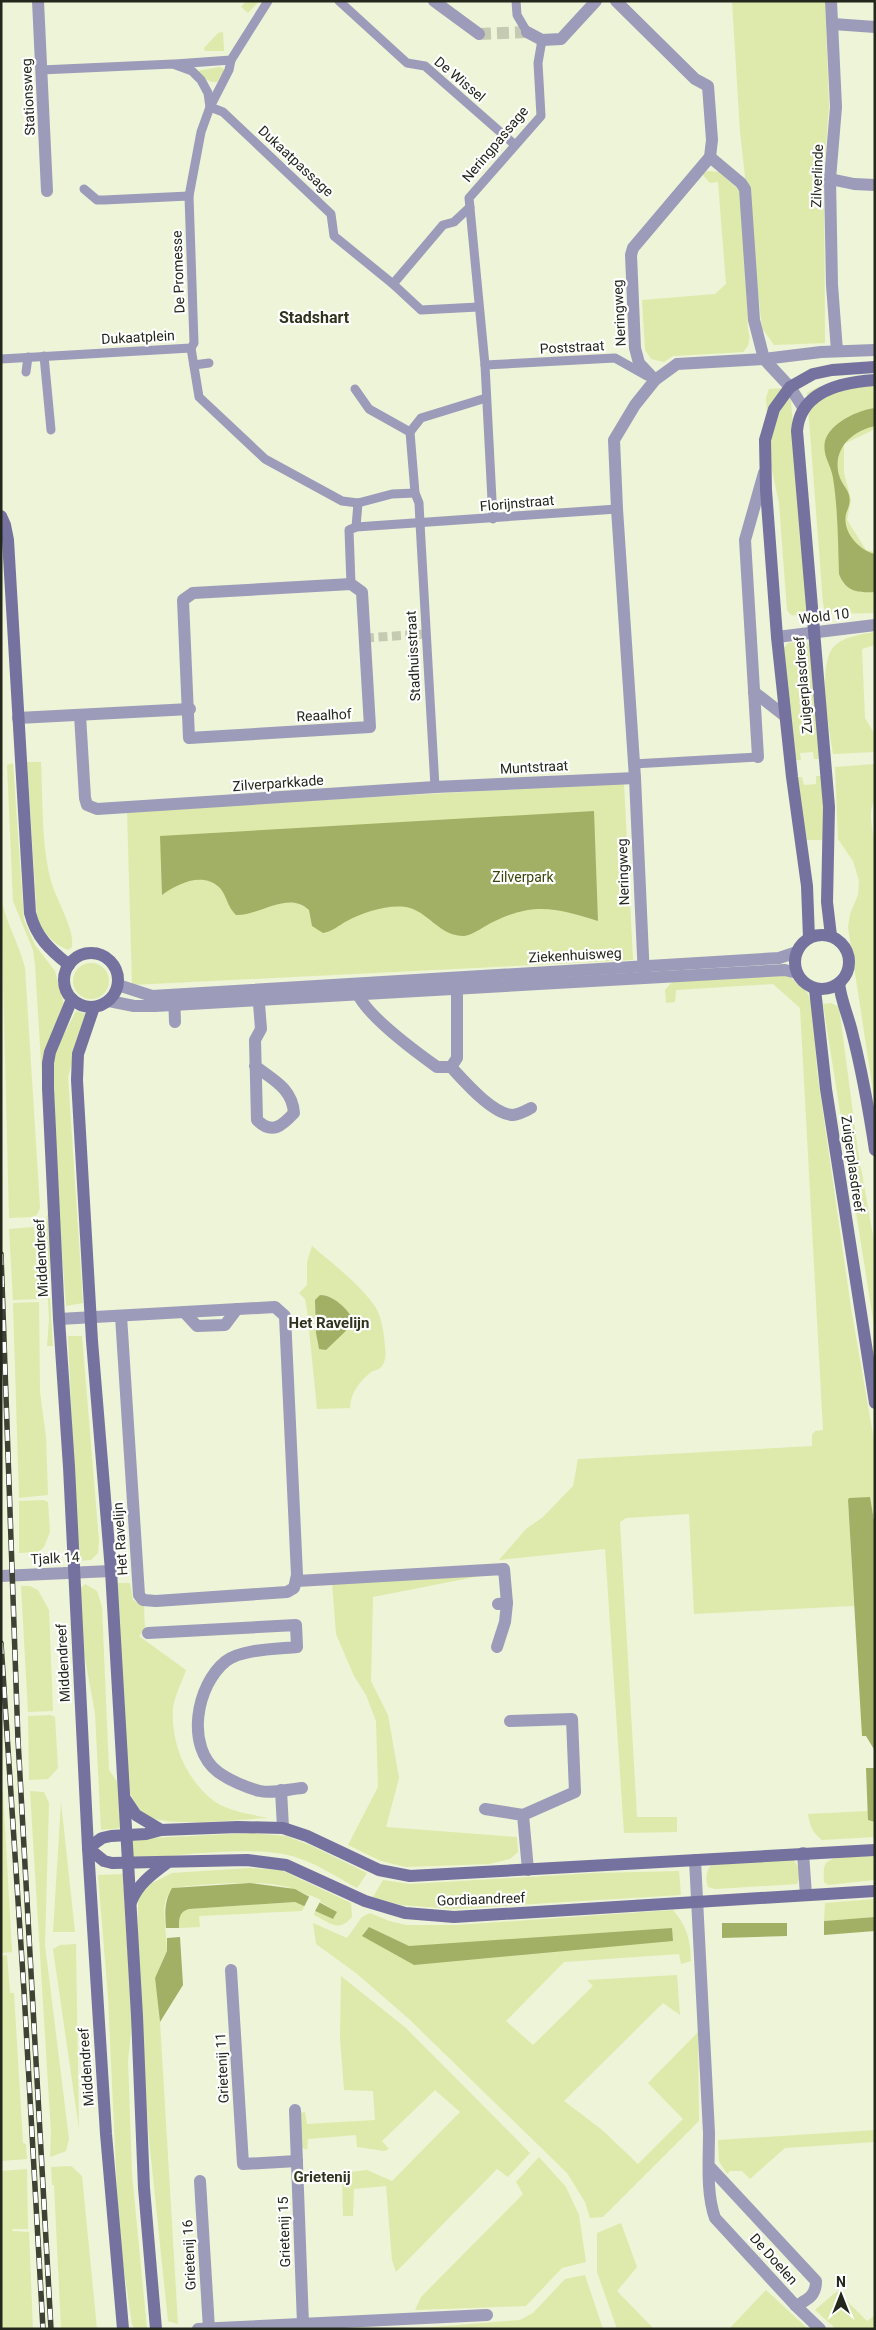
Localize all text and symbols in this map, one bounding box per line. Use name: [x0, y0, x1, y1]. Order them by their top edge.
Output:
street label: De Wissel: [431, 53, 489, 105]
street label: Stationsweg: [18, 58, 38, 136]
street label: Neringpassage: [459, 103, 531, 185]
street label: Dukaatpassage: [255, 122, 337, 200]
street label: Zilverlinde: [808, 144, 826, 208]
street label: De Promesse: [169, 230, 187, 314]
street label: Neringweg: [609, 279, 629, 347]
district label: Stadshart: [279, 308, 350, 327]
street label: Dukaatplein: [101, 327, 175, 347]
street label: Poststraat: [539, 337, 605, 357]
street label: Florijnstraat: [479, 492, 555, 514]
street label: Wold 10: [798, 605, 850, 627]
street label: Stadhuisstraat: [403, 610, 423, 702]
street label: Zuigerplasdreef: [791, 635, 815, 734]
street label: Reaalhof: [296, 706, 352, 724]
street label: Muntstraat: [499, 757, 569, 777]
street label: Zilverparkkade: [232, 772, 324, 794]
street label: Neringweg: [614, 838, 632, 906]
park label: Zilverpark: [492, 869, 555, 885]
street label: Ziekenhuisweg: [528, 945, 622, 965]
street label: Zuigerplasdreef: [838, 1114, 868, 1214]
street label: Middendreef: [31, 1218, 51, 1298]
district label: Het Ravelijn: [289, 1314, 369, 1332]
street label: Het Ravelijn: [109, 1502, 131, 1576]
street label: Tjalk 14: [30, 1549, 80, 1567]
street label: Middendreef: [53, 1623, 73, 1703]
street label: Gordiaandreef: [436, 1889, 526, 1909]
street label: Middendreef: [75, 2027, 97, 2107]
street label: Grietenij 11: [212, 2032, 232, 2104]
district label: Grietenij: [293, 2168, 351, 2186]
street label: Grietenij 15: [275, 2196, 293, 2268]
street label: Grietenij 16: [179, 2219, 199, 2291]
street label: De Doelen: [747, 2230, 801, 2288]
north arrow: [816, 2270, 866, 2320]
text: N: [836, 2274, 846, 2290]

